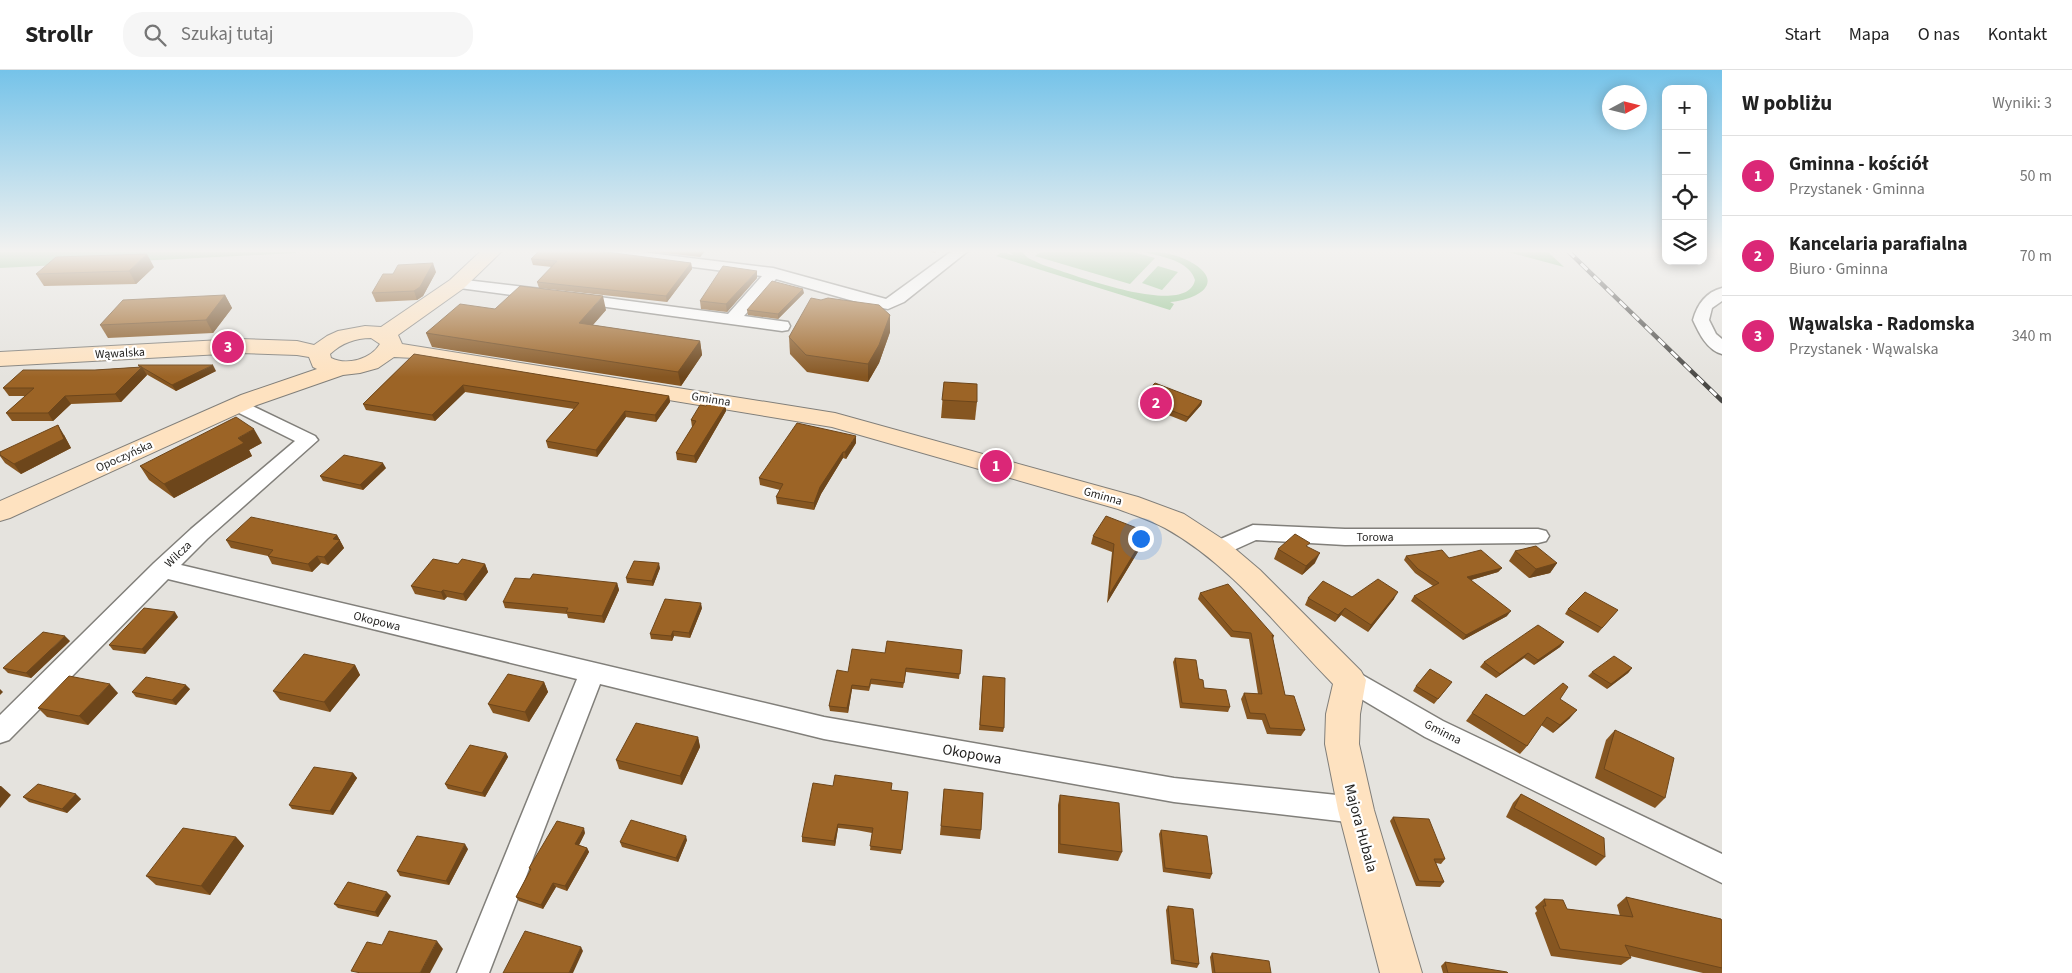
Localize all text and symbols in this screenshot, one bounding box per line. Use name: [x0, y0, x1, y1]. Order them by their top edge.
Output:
search box: [123, 12, 473, 57]
text: Strollr: [25, 17, 93, 52]
icon: search: [141, 21, 169, 49]
text: Szukaj tutaj: [181, 21, 273, 48]
text: Start: [1784, 22, 1821, 47]
text: Mapa: [1849, 22, 1890, 47]
text: O nas: [1918, 22, 1960, 47]
text: Kontakt: [1988, 22, 2047, 47]
north arrow: [1602, 85, 1647, 130]
map controls: [1662, 85, 1707, 265]
button: +: [1662, 85, 1707, 130]
text: W pobliżu: [1742, 88, 1832, 118]
text: Wyniki: 3: [1992, 92, 2052, 114]
button: −: [1662, 130, 1707, 175]
text: Gminna - kościół: [1789, 151, 1929, 178]
text: 1: [1754, 165, 1762, 187]
text: 50 m: [2020, 165, 2052, 187]
button: locate: [1662, 175, 1707, 220]
text: Przystanek · Gminna: [1789, 178, 1925, 200]
button: layers: [1662, 220, 1707, 265]
text: Kancelaria parafialna: [1789, 231, 1968, 258]
text: 2: [1754, 245, 1762, 267]
text: 70 m: [2020, 245, 2052, 267]
text: Biuro · Gminna: [1789, 258, 1888, 280]
text: Wąwalska - Radomska: [1789, 311, 1975, 338]
text: 3: [1754, 325, 1762, 347]
text: 340 m: [2012, 325, 2052, 347]
pin: 3: [212, 328, 244, 366]
text: Przystanek · Wąwalska: [1789, 338, 1939, 360]
street label: Wąwalska: [95, 344, 145, 363]
pin: 2: [1140, 384, 1172, 422]
street label: Gminna: [690, 388, 732, 411]
street label: Opoczyńska: [93, 436, 155, 477]
pin: 1: [980, 447, 1012, 485]
street label: Gminna: [1082, 483, 1124, 510]
your location: [1128, 526, 1154, 552]
street label: Torowa: [1356, 529, 1394, 546]
street label: Wilcza: [161, 537, 196, 572]
street label: Okopowa: [352, 607, 402, 636]
street label: Gminna: [1421, 716, 1464, 749]
street label: Okopowa: [941, 739, 1003, 770]
street label: Majora Hubala: [1339, 782, 1382, 875]

